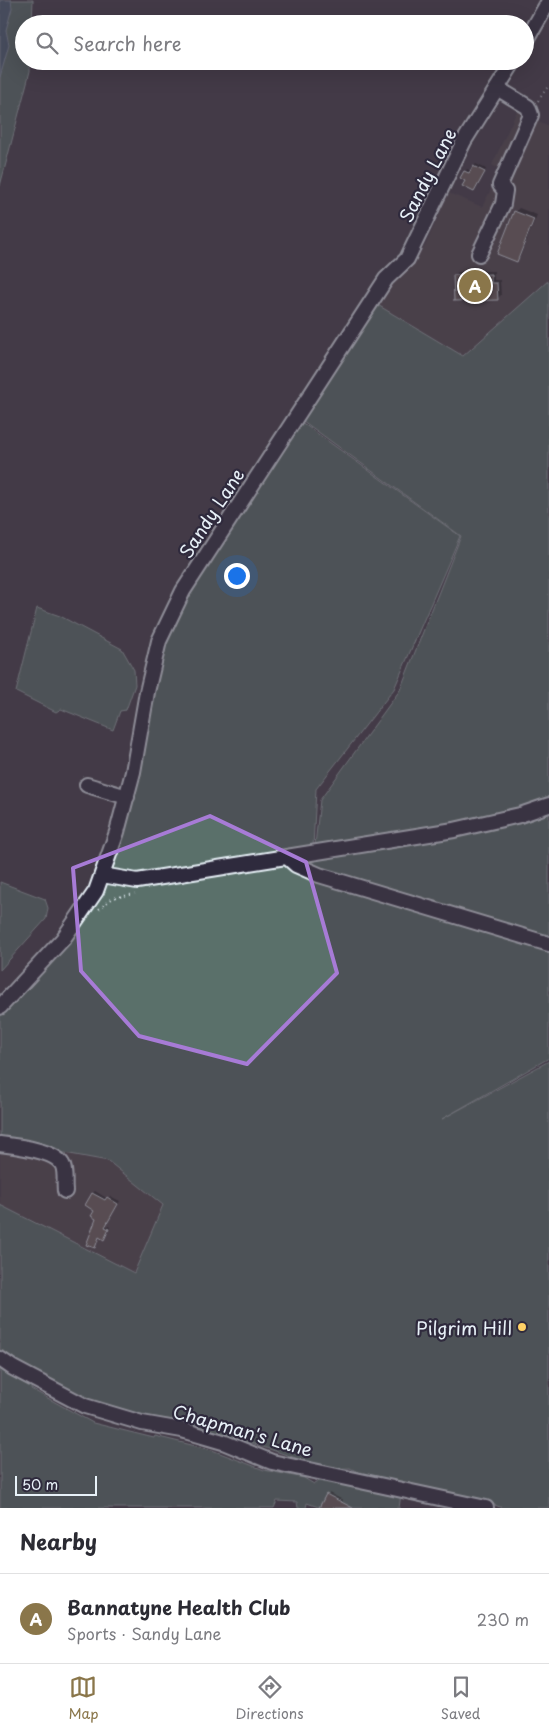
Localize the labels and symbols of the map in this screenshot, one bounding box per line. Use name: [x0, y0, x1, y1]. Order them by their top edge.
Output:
street label: Sandy Lane: [392, 123, 462, 227]
pin: A: [459, 267, 491, 305]
street label: Sandy Lane: [172, 463, 250, 563]
your location: [224, 563, 250, 589]
place label: Pilgrim Hill: [416, 1314, 512, 1341]
marker: Pilgrim Hill: [516, 1321, 528, 1333]
street label: Chapman's Lane: [170, 1397, 316, 1463]
scale bar: [15, 1473, 98, 1496]

